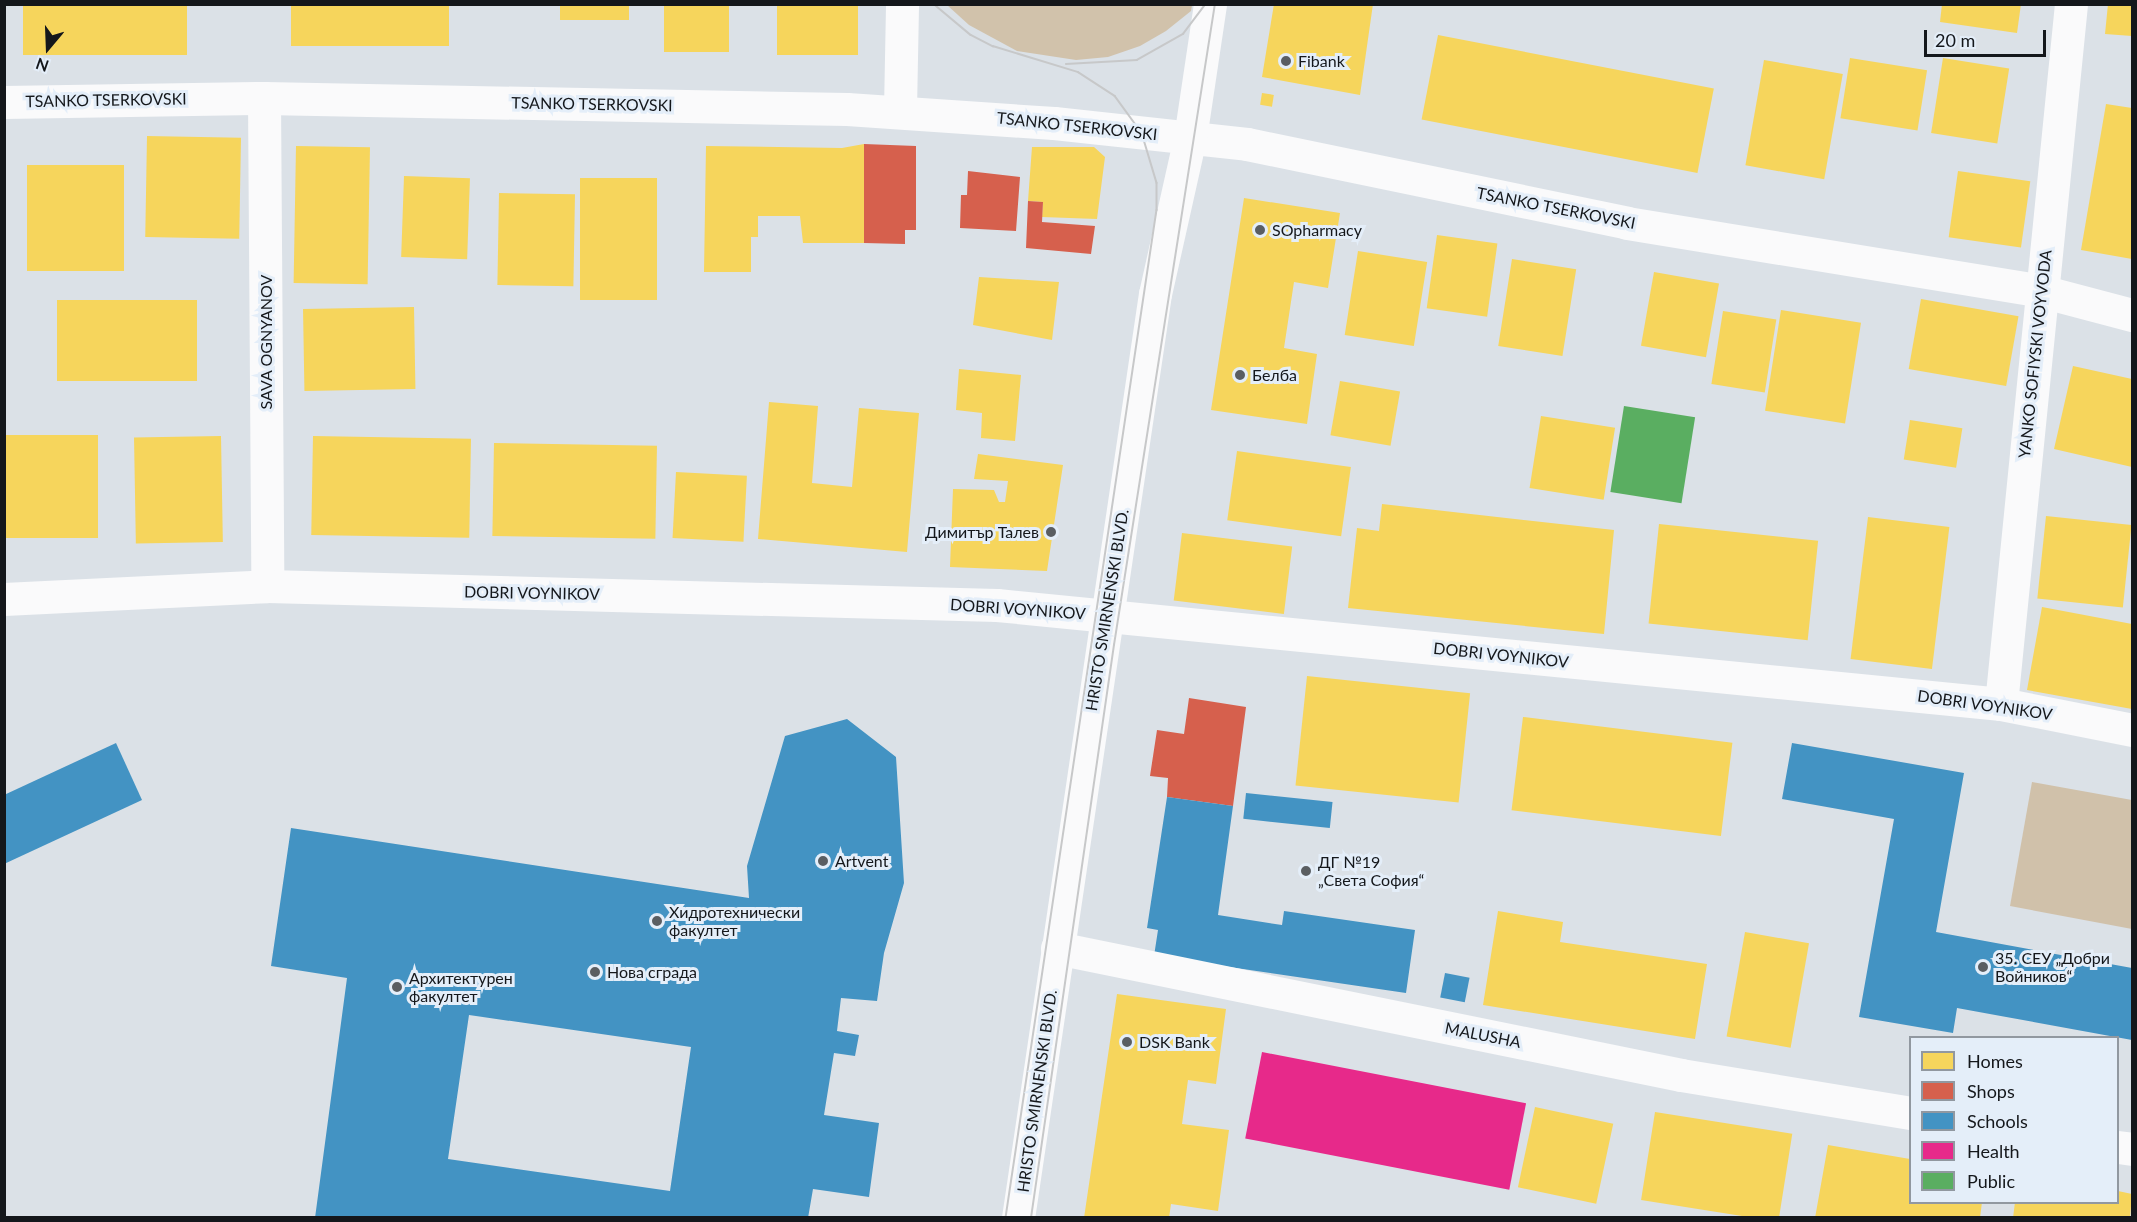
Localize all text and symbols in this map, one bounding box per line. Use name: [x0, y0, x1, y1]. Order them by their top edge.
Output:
north arrow: [18, 18, 78, 78]
scale bar: [1927, 18, 2048, 56]
text: 20 m: [1935, 29, 1975, 51]
place label: Fibank: [1298, 51, 1345, 71]
marker: Fibank: [1279, 54, 1293, 68]
text: N: [33, 55, 51, 76]
street label: TSANKO TSERKOVSKI: [25, 89, 187, 111]
street label: TSANKO TSERKOVSKI: [511, 93, 673, 115]
street label: TSANKO TSERKOVSKI: [996, 108, 1158, 144]
street label: TSANKO TSERKOVSKI: [1475, 183, 1637, 233]
place label: SOpharmacy: [1272, 220, 1362, 240]
marker: SOpharmacy: [1253, 223, 1267, 237]
street label: YANKO SOFIYSKI VOYVODA: [2014, 249, 2056, 459]
street label: SAVA OGNYANOV: [256, 274, 276, 410]
place label: Белба: [1252, 365, 1297, 385]
marker: Белба: [1233, 368, 1247, 382]
street label: HRISTO SMIRNENSKI BLVD.: [1082, 508, 1132, 712]
place label: Димитър Талев: [925, 522, 1039, 542]
marker: Димитър Талев: [1044, 525, 1058, 539]
street label: DOBRI VOYNIKOV: [464, 582, 600, 604]
street label: DOBRI VOYNIKOV: [949, 595, 1087, 623]
street label: DOBRI VOYNIKOV: [1432, 638, 1570, 672]
street label: DOBRI VOYNIKOV: [1916, 686, 2054, 724]
place label: Artvent: [835, 851, 888, 871]
place label: ДГ №19 „Света София“: [1318, 852, 1424, 890]
marker: Artvent: [816, 854, 830, 868]
marker: ДГ №19 „Света София“: [1299, 864, 1313, 878]
place label: Хидротехнически факултет: [669, 902, 800, 940]
marker: Хидротехнически факултет: [650, 914, 664, 928]
place label: 35. СЕУ „Добри Войников“: [1995, 948, 2110, 986]
marker: 35. СЕУ „Добри Войников“: [1976, 960, 1990, 974]
place label: Нова сграда: [607, 962, 697, 982]
marker: Нова сграда: [588, 965, 602, 979]
place label: Архитектурен факултет: [409, 968, 513, 1006]
marker: Архитектурен факултет: [390, 980, 404, 994]
street label: HRISTO SMIRNENSKI BLVD.: [1013, 988, 1061, 1194]
street label: MALUSHA: [1443, 1018, 1523, 1052]
place label: DSK Bank: [1139, 1032, 1210, 1052]
marker: DSK Bank: [1120, 1035, 1134, 1049]
legend: [1909, 1036, 2119, 1204]
text: Homes: [1967, 1050, 2023, 1072]
text: Shops: [1967, 1080, 2015, 1102]
text: Schools: [1967, 1110, 2028, 1132]
text: Health: [1967, 1140, 2020, 1162]
text: Public: [1967, 1170, 2015, 1192]

